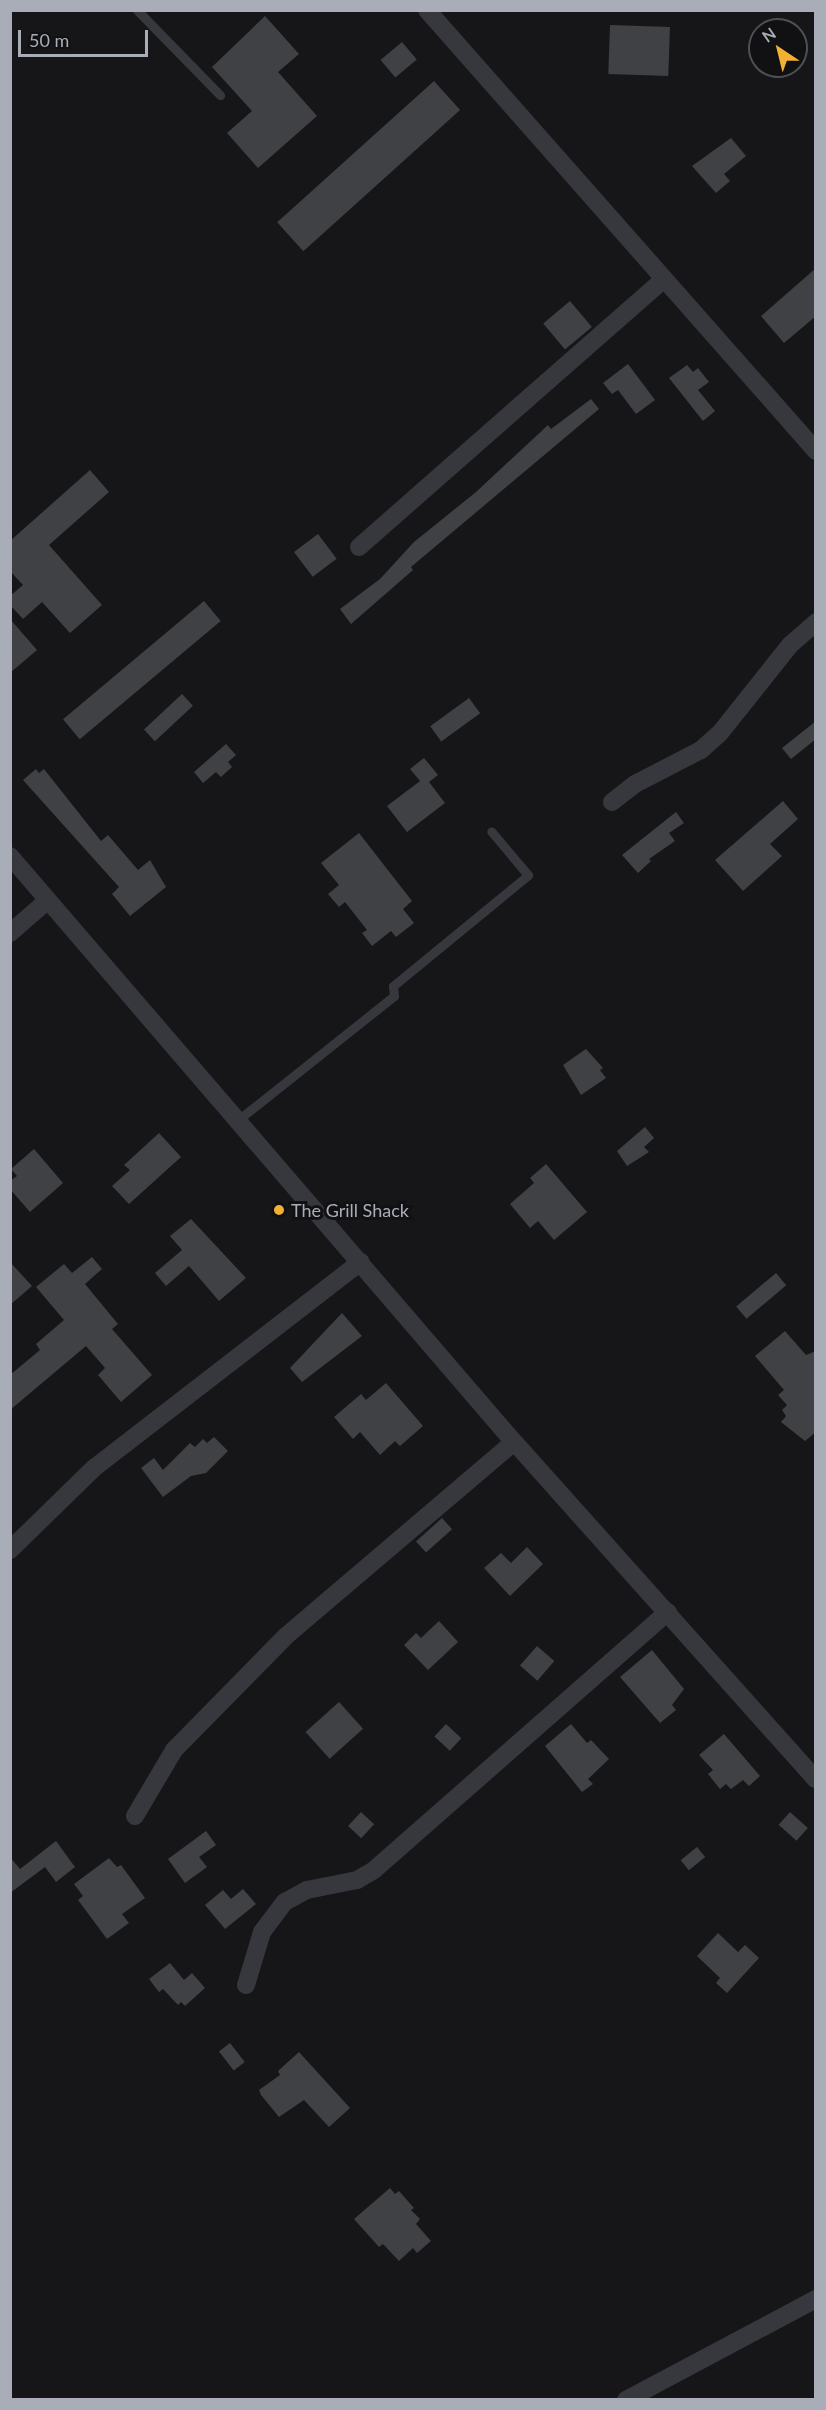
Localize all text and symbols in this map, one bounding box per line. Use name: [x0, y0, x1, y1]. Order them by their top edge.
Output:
scale bar: [21, 18, 152, 56]
north arrow: [748, 18, 808, 78]
text: N: [758, 23, 779, 46]
text: 50 m: [29, 29, 69, 51]
place label: The Grill Shack: [291, 1199, 409, 1221]
marker: The Grill Shack: [272, 1203, 286, 1217]

